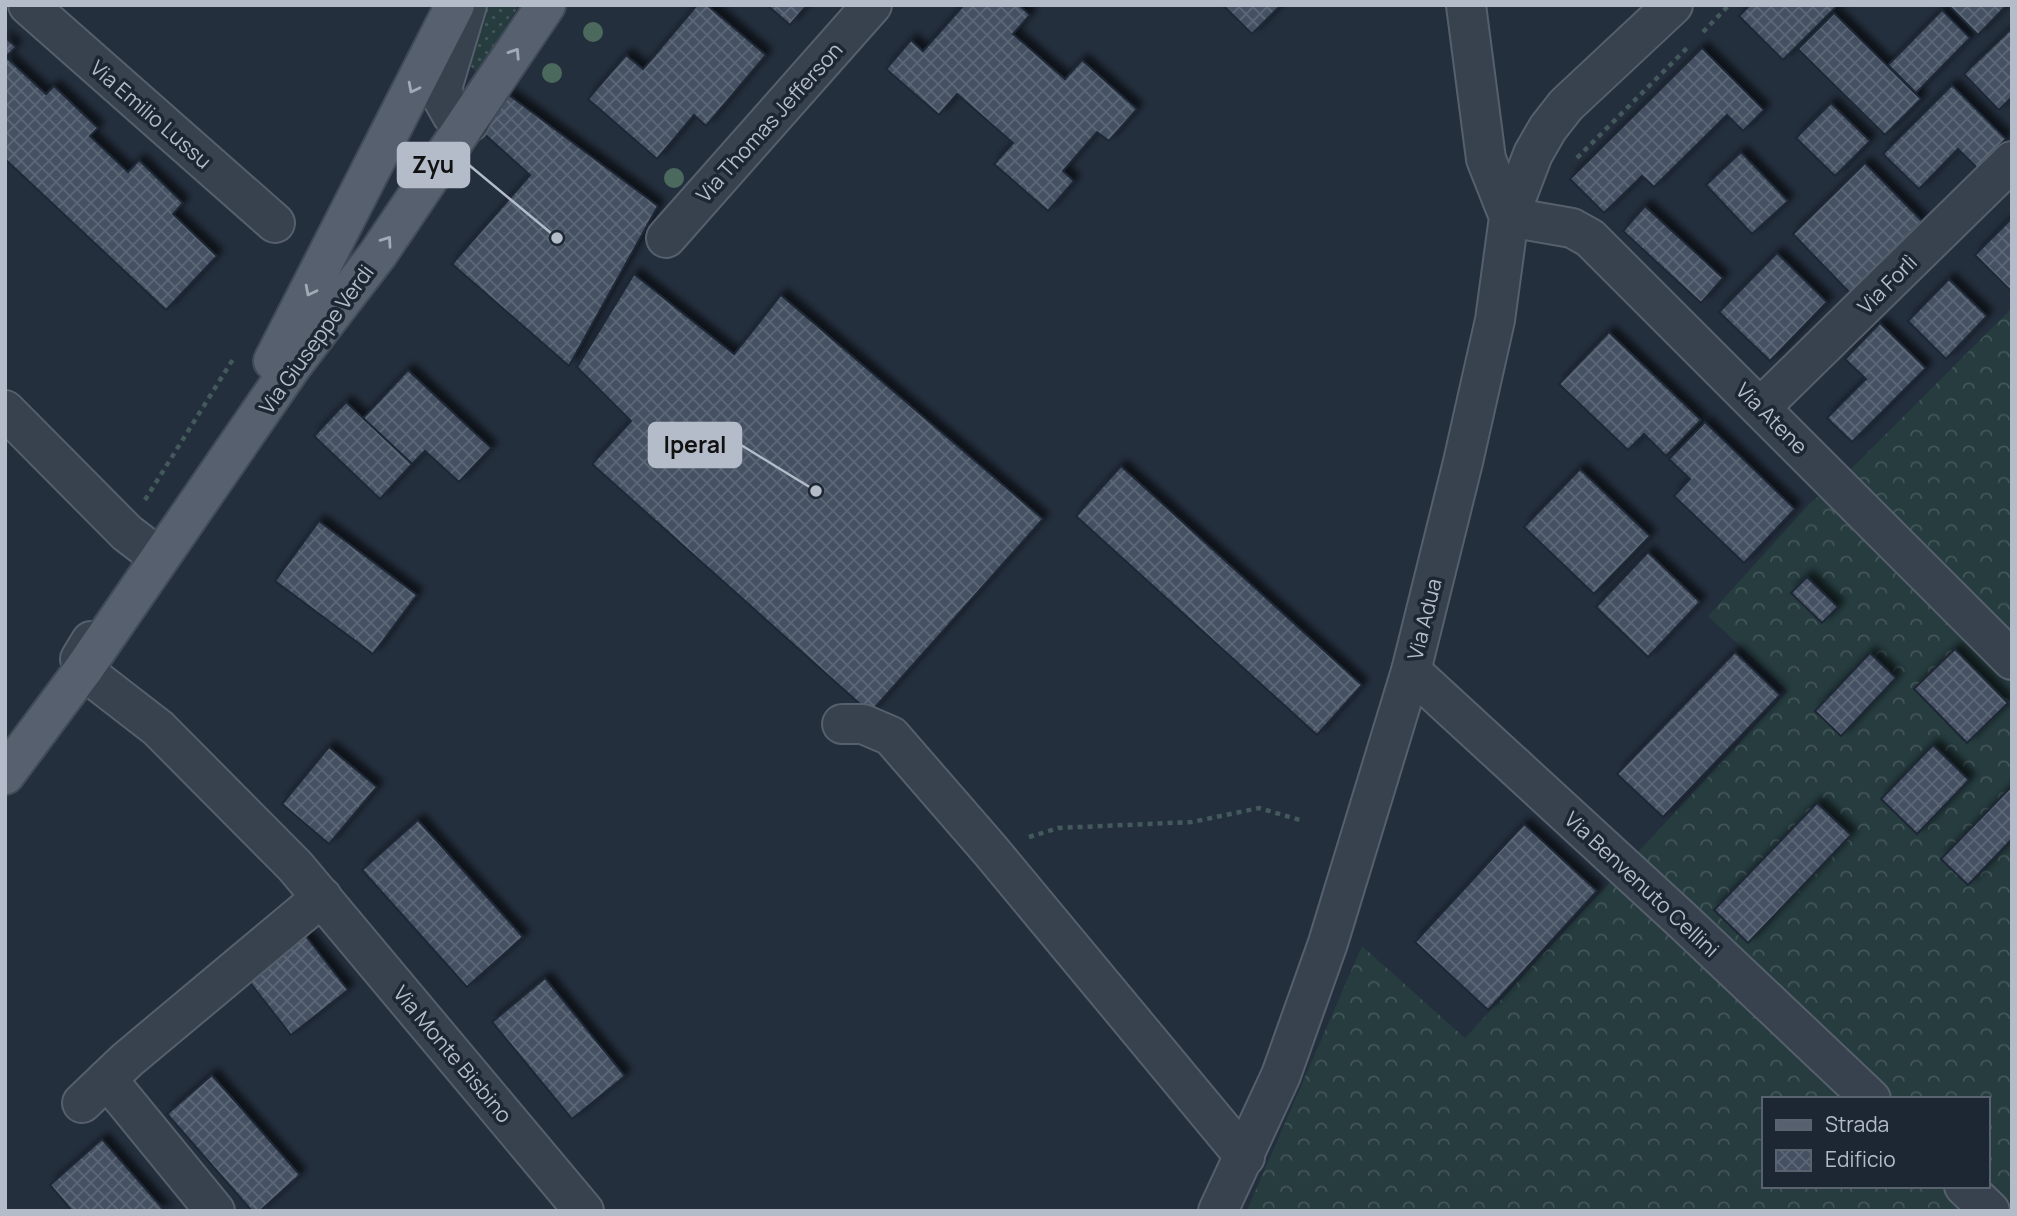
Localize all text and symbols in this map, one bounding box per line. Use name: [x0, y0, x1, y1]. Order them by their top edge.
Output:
street label: Via Thomas Jefferson: [690, 36, 848, 208]
one-way arrow: [506, 48, 519, 61]
street label: Via Emilio Lussu: [85, 54, 217, 174]
one-way arrow: [408, 81, 421, 93]
callout: Zyu: [398, 143, 469, 187]
text: Zyu: [412, 148, 454, 180]
one-way arrow: [379, 236, 391, 249]
street label: Via Forlì: [1851, 248, 1923, 320]
street label: Via Giuseppe Verdi: [252, 259, 380, 419]
one-way arrow: [305, 284, 318, 296]
street label: Via Atene: [1730, 376, 1814, 460]
callout: Iperal: [649, 423, 741, 467]
text: Iperal: [663, 428, 727, 460]
street label: Via Adua: [1400, 575, 1448, 663]
street label: Via Benvenuto Cellini: [1559, 805, 1725, 963]
street label: Via Monte Bisbino: [387, 980, 519, 1128]
legend: [1762, 1097, 1989, 1188]
text: Strada: [1825, 1110, 1889, 1138]
text: Edificio: [1825, 1145, 1896, 1173]

